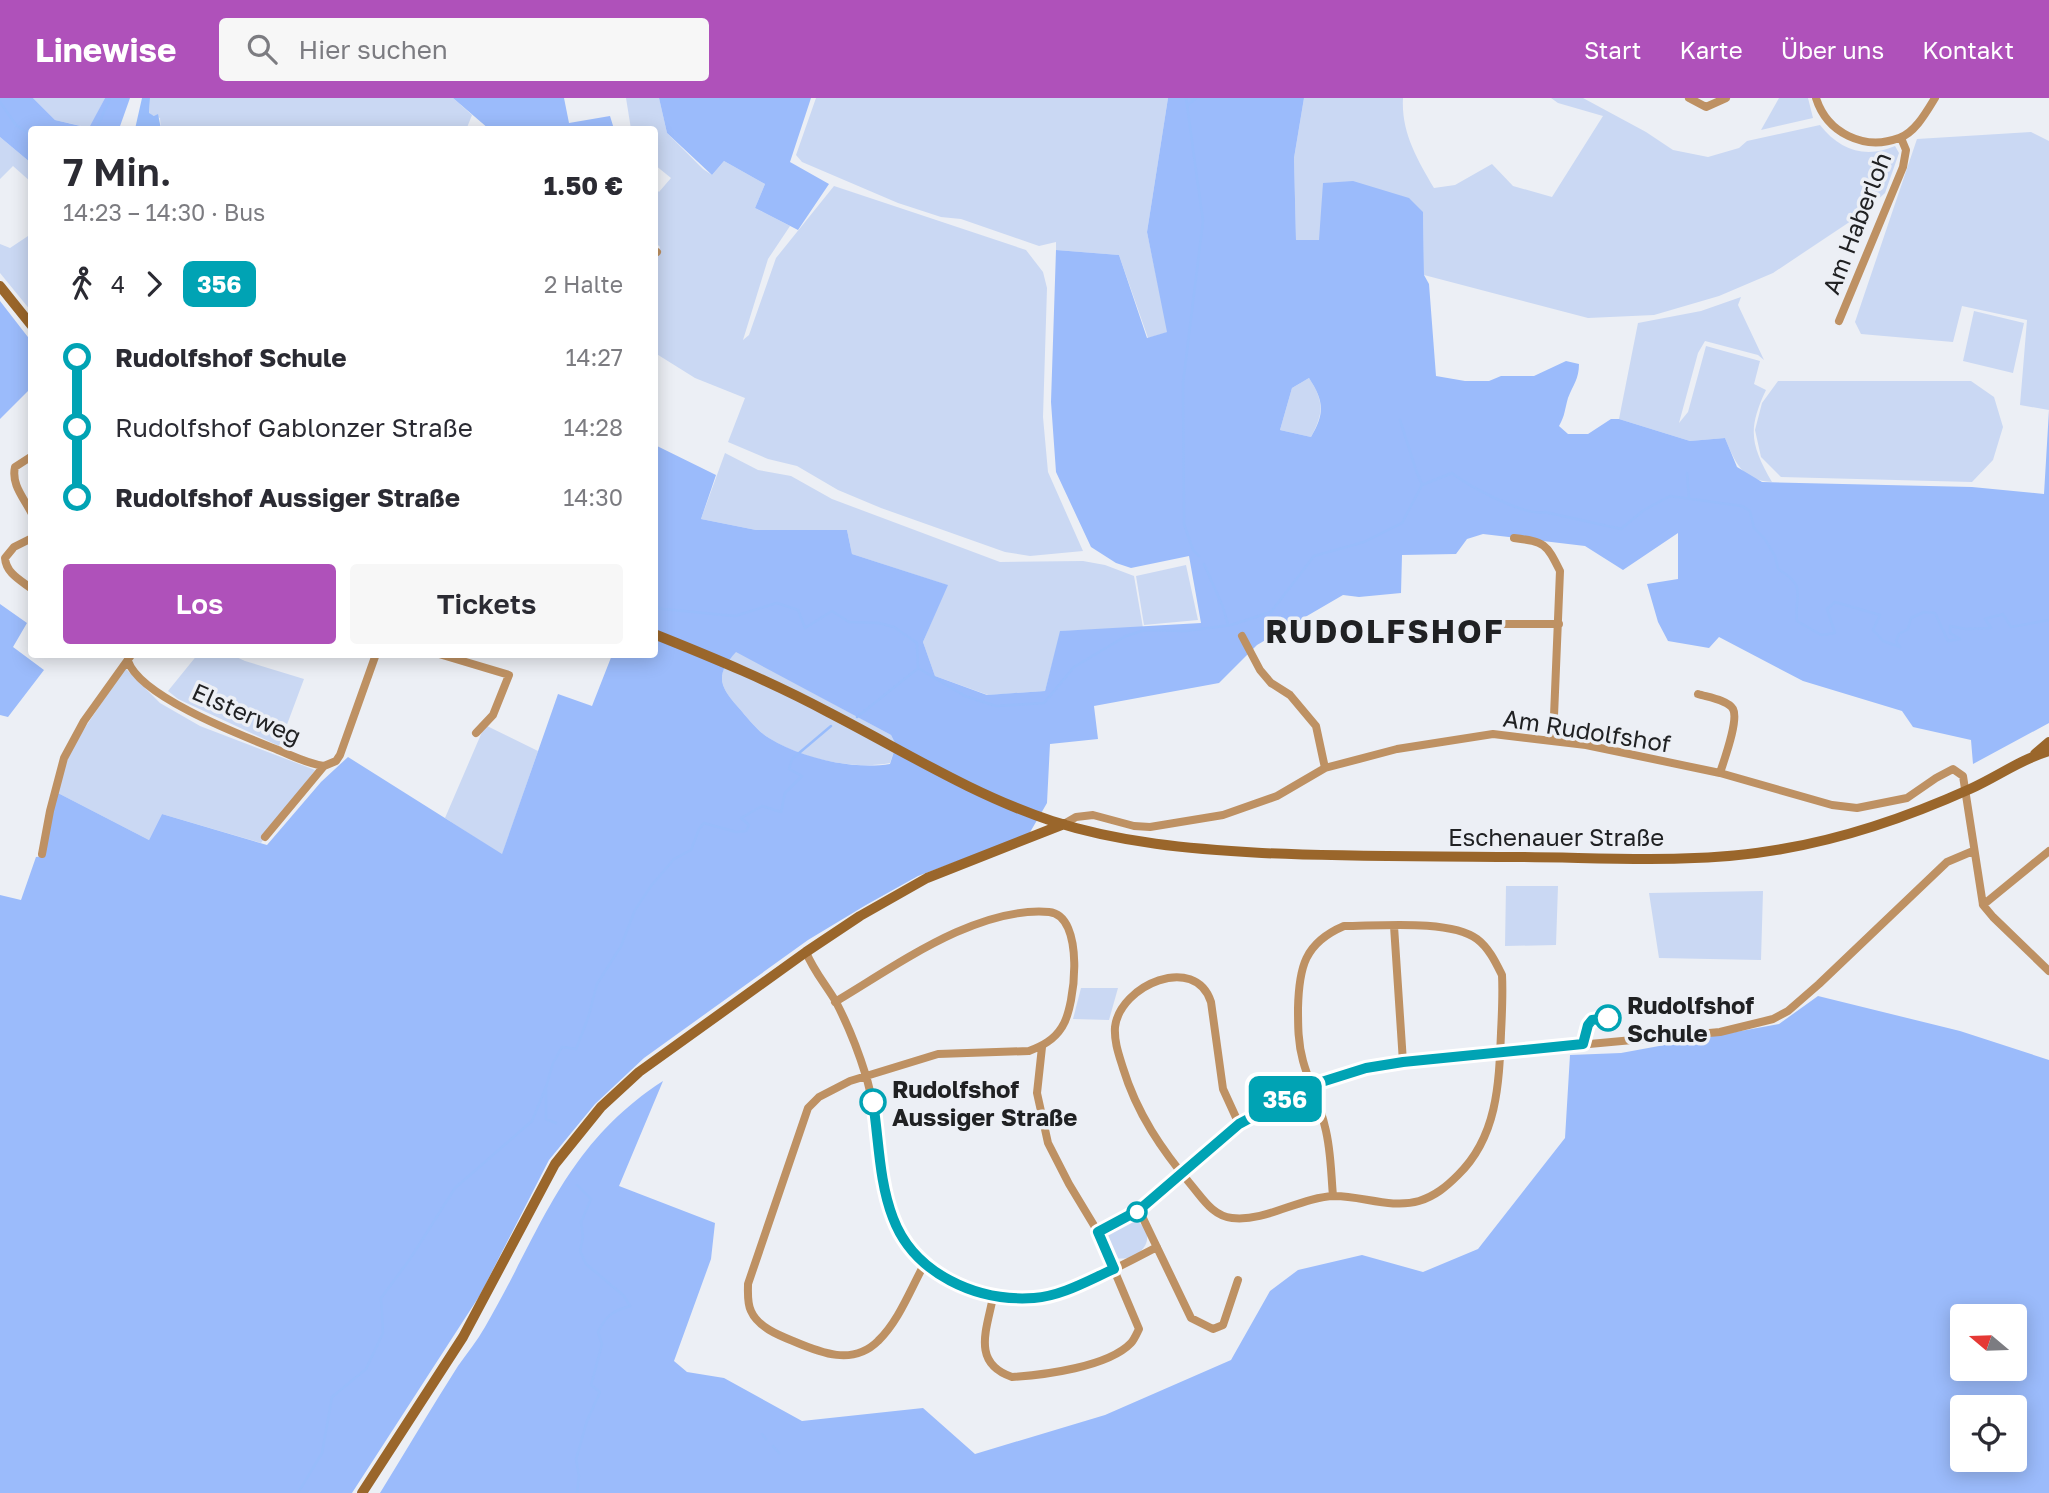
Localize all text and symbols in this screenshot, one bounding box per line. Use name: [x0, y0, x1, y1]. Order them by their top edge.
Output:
search box: [219, 18, 709, 81]
text: Linewise: [35, 30, 177, 69]
icon: search: [243, 30, 281, 68]
text: Hier suchen: [299, 34, 448, 65]
text: Start: [1584, 35, 1641, 64]
text: Karte: [1679, 35, 1743, 64]
text: Über uns: [1781, 35, 1884, 64]
text: Kontakt: [1922, 35, 2014, 64]
street label: Am Haberloh: [1816, 148, 1896, 298]
text: 7 Min.: [63, 149, 172, 194]
text: 1.50 €: [544, 170, 623, 201]
text: 14:23 – 14:30 · Bus: [63, 198, 265, 226]
icon: walk: [63, 265, 101, 303]
icon: forward: [135, 265, 173, 303]
text: 356: [197, 269, 242, 298]
text: 4: [111, 270, 125, 298]
text: 2 Halte: [544, 270, 623, 298]
text: Rudolfshof Schule: [115, 342, 347, 373]
text: 14:27: [565, 343, 623, 371]
text: Rudolfshof Gablonzer Straße: [115, 412, 473, 443]
text: 14:28: [564, 413, 623, 441]
text: Rudolfshof Aussiger Straße: [115, 482, 460, 513]
text: 14:30: [563, 483, 623, 511]
button: Los: [63, 564, 336, 644]
button: Tickets: [350, 564, 623, 644]
district label: RUDOLFSHOF: [1265, 612, 1505, 650]
street label: Elsterweg: [188, 676, 306, 750]
street label: Am Rudolfshof: [1501, 702, 1673, 758]
street label: Eschenauer Straße: [1448, 822, 1664, 851]
place label: Rudolfshof Schule: [1627, 990, 1754, 1047]
marker: Rudolfshof Schule: [1595, 1005, 1621, 1031]
place label: Rudolfshof Aussiger Straße: [892, 1074, 1078, 1131]
line badge: 356: [1245, 1076, 1325, 1122]
text: 356: [1263, 1084, 1307, 1113]
marker: Rudolfshof Aussiger Straße: [860, 1089, 886, 1115]
unlabelled marker: [1127, 1202, 1147, 1222]
north arrow: [1950, 1304, 2026, 1381]
map controls: [1950, 1304, 2027, 1472]
button: locate: [1950, 1395, 2027, 1472]

